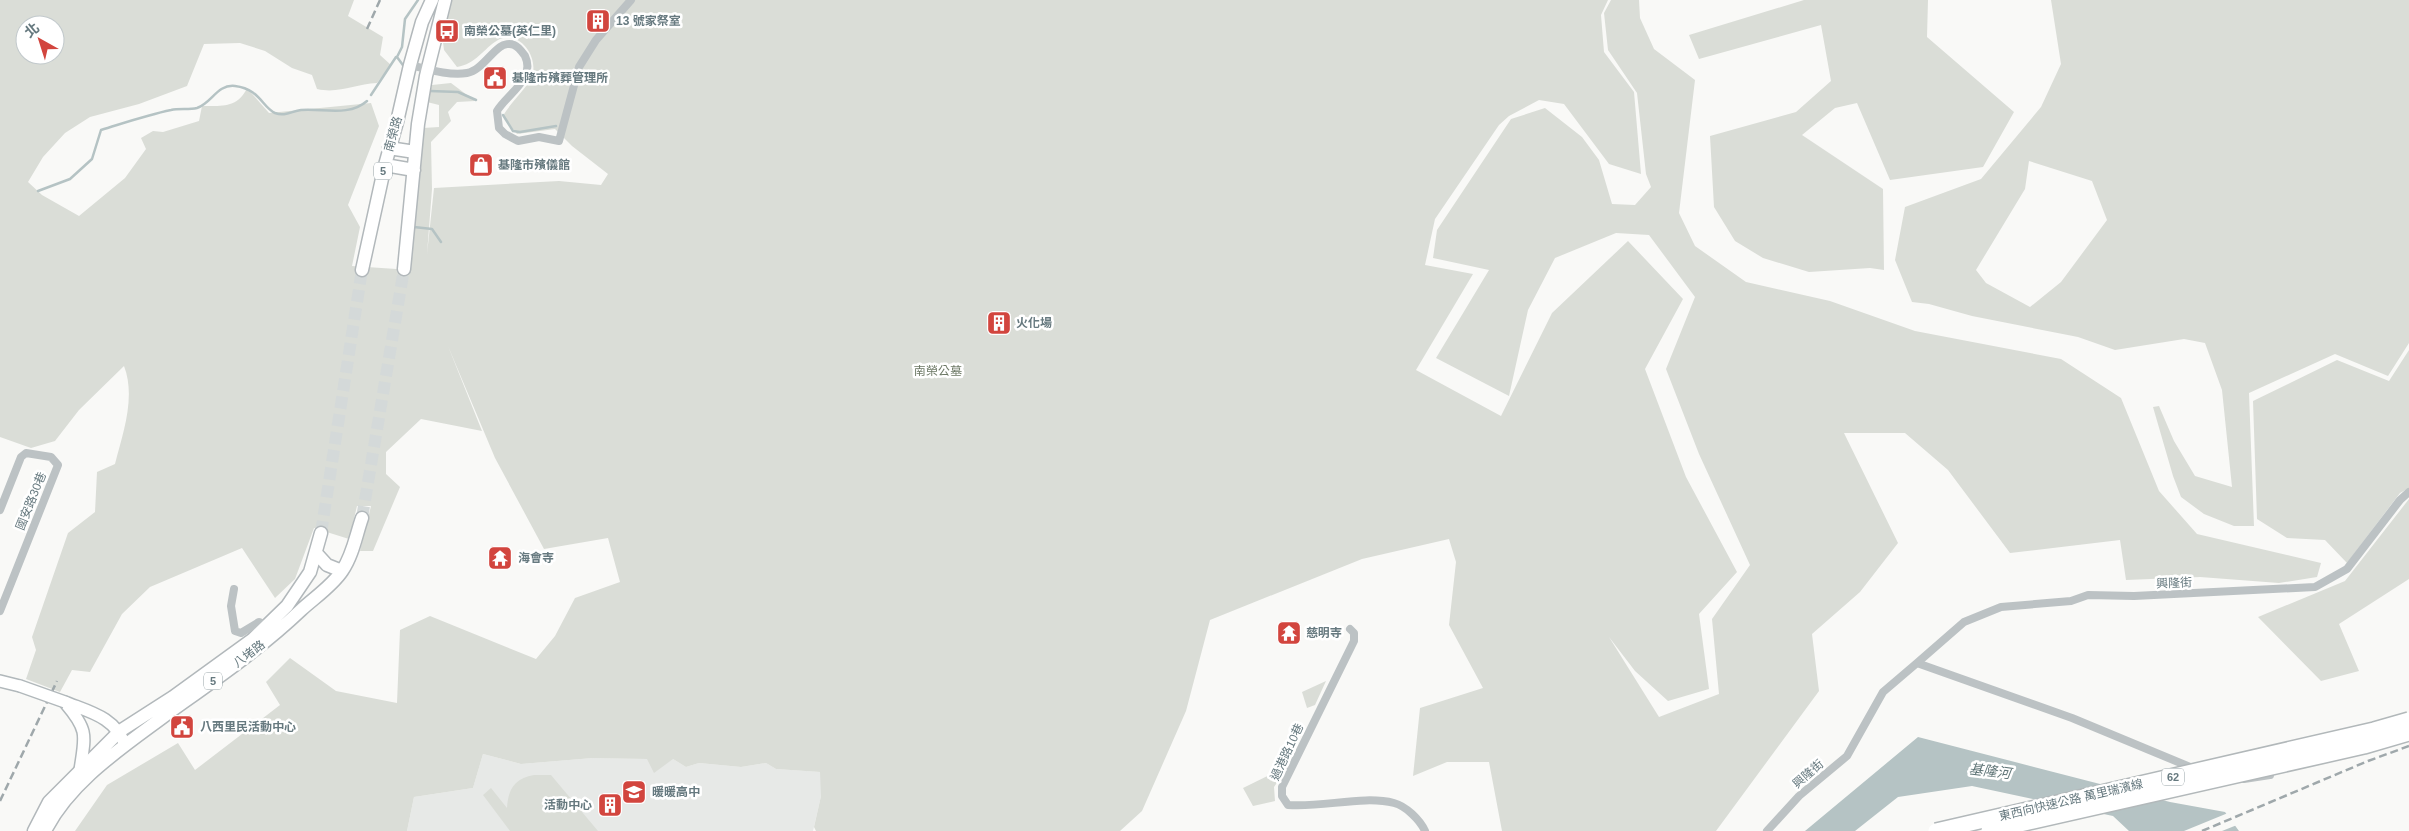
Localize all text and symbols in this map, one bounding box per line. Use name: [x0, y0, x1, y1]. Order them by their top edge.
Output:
building icon: 13 號家祭室: [585, 8, 611, 34]
place label: 13 號家祭室: [616, 14, 681, 28]
north arrow: [15, 15, 65, 65]
bus stop icon: 南榮公墓(英仁里): [434, 18, 460, 44]
text: 北: [21, 19, 42, 41]
place label: 南榮公墓(英仁里): [464, 24, 556, 38]
public building icon: 基隆市殯葬管理所: [482, 65, 508, 91]
place label: 基隆市殯葬管理所: [512, 71, 608, 85]
street label: 南榮路: [381, 115, 405, 153]
shop icon: 基隆市殯儀館: [468, 152, 494, 178]
place label: 基隆市殯儀館: [498, 158, 570, 172]
road number: 5: [374, 162, 392, 180]
building icon: 火化場: [986, 310, 1012, 336]
place label: 火化場: [1016, 316, 1052, 330]
park label: 南榮公墓: [914, 364, 962, 378]
street label: 國安路30巷: [13, 470, 49, 532]
temple icon: 海會寺: [487, 545, 513, 571]
place label: 海會寺: [518, 551, 554, 565]
street label: 興隆街: [2156, 575, 2192, 591]
temple icon: 慈明寺: [1276, 620, 1302, 646]
place label: 慈明寺: [1306, 626, 1342, 640]
street label: 八堵路: [230, 638, 268, 670]
road number: 5: [204, 672, 222, 689]
public building icon: 八西里民活動中心: [169, 714, 195, 740]
place label: 八西里民活動中心: [200, 720, 296, 734]
street label: 過港路10巷: [1268, 721, 1306, 783]
street label: 興隆街: [1790, 757, 1826, 791]
water label: 基隆河: [1968, 761, 2015, 782]
road number: 62: [2162, 769, 2184, 786]
street label: 東西向快速公路 萬里瑞濱線: [1998, 777, 2144, 823]
school or university icon: 暖暖高中: [621, 779, 647, 805]
place label: 暖暖高中: [652, 785, 700, 799]
building icon: 活動中心: [597, 792, 623, 818]
place label: 活動中心: [544, 798, 592, 812]

